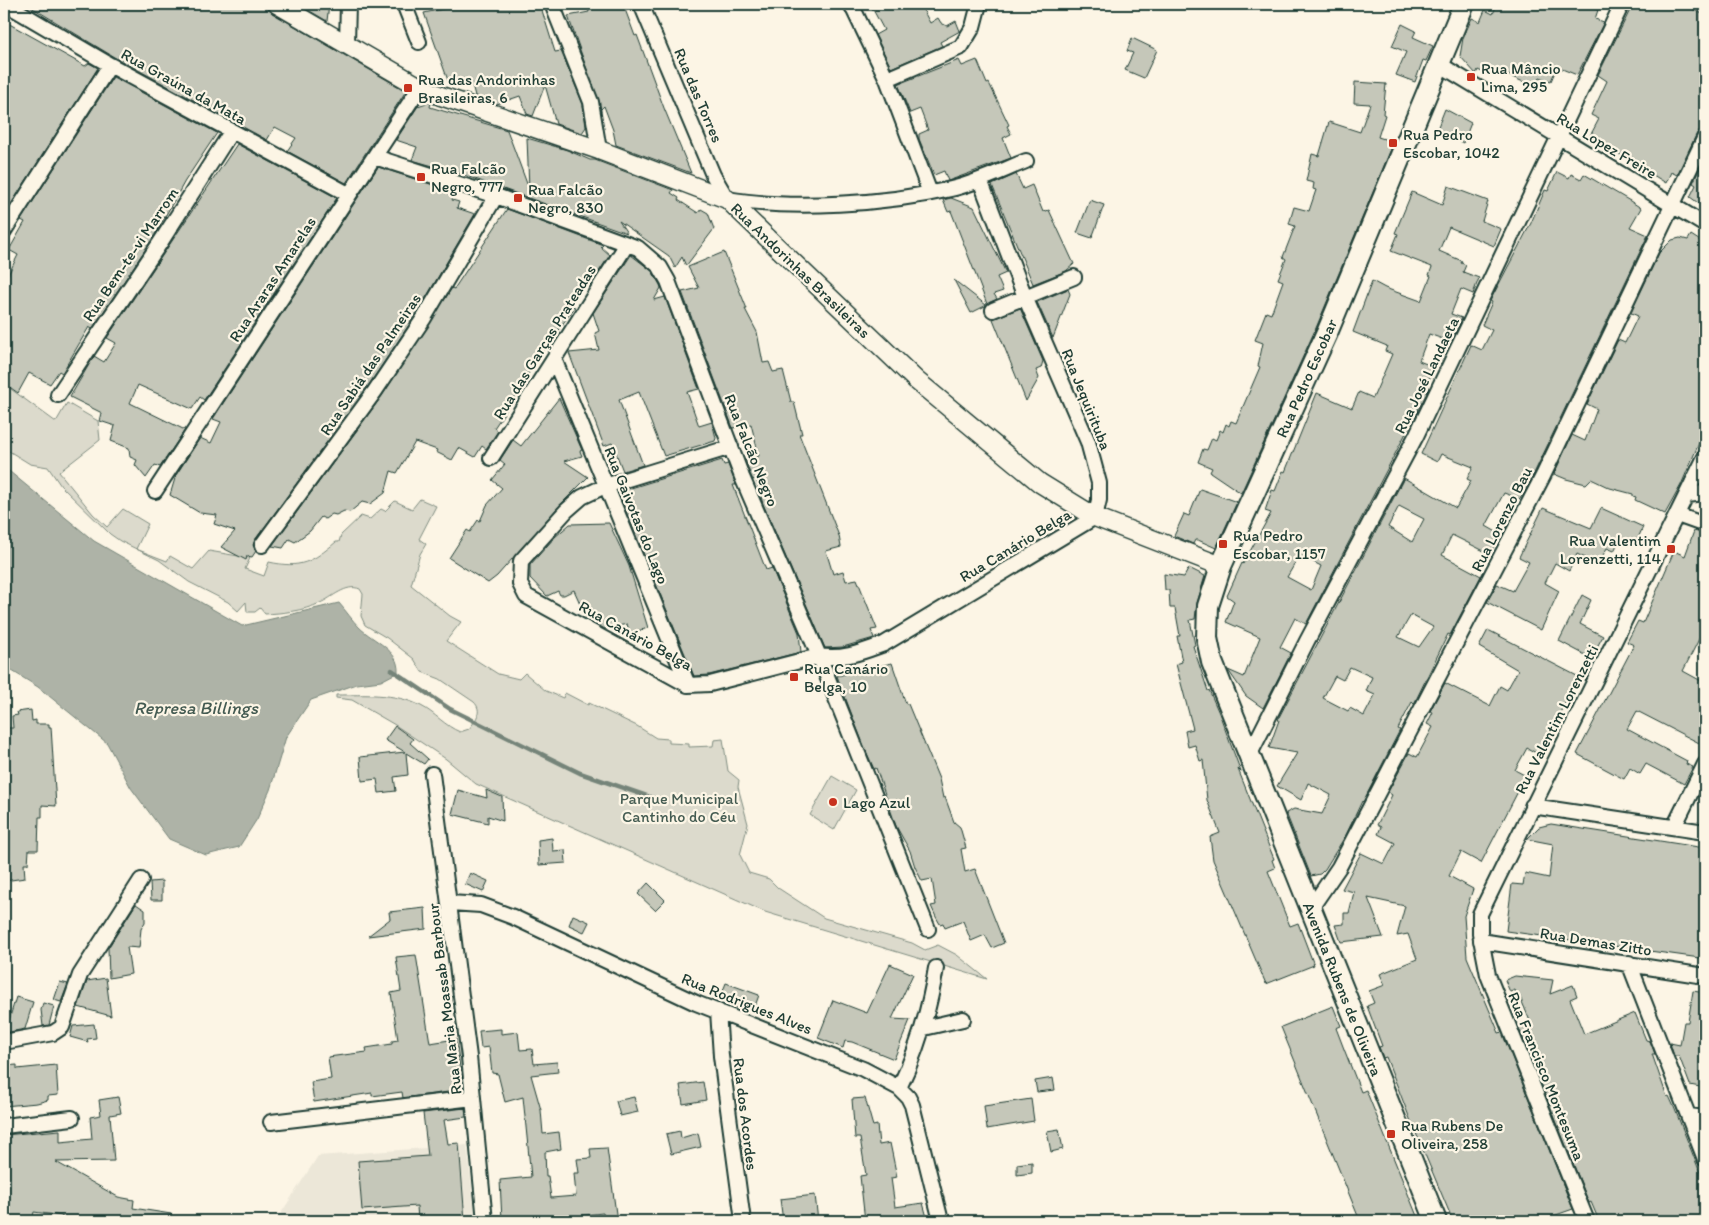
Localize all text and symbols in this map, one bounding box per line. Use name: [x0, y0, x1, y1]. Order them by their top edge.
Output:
street label: Rua Graúna da Mata: [118, 44, 250, 129]
street label: Rua das Torres: [670, 45, 727, 145]
place label: Rua Mâncio Lima, 295: [1481, 59, 1561, 96]
place label: Rua das Andorinhas Brasileiras, 6: [418, 70, 555, 107]
marker: Rua Mâncio Lima, 295: [1465, 71, 1477, 83]
marker: Rua das Andorinhas Brasileiras, 6: [402, 82, 414, 94]
street label: Rua Lopez Freire: [1553, 108, 1660, 183]
place label: Rua Pedro Escobar, 1042: [1403, 125, 1500, 162]
marker: Rua Pedro Escobar, 1042: [1387, 137, 1399, 149]
place label: Rua Falcão Negro, 777: [431, 159, 506, 196]
marker: Rua Falcão Negro, 777: [415, 171, 427, 183]
place label: Rua Falcão Negro, 830: [528, 180, 604, 217]
street label: Rua Bem-te-vi Marrom: [78, 183, 183, 325]
marker: Rua Falcão Negro, 830: [512, 192, 524, 204]
street label: Rua Andorinhas Brasileiras: [727, 199, 874, 342]
street label: Rua Araras Amarelas: [225, 213, 320, 345]
street label: Rua das Garças Prateadas: [489, 261, 600, 423]
street label: Rua Sabiá das Palmeiras: [316, 290, 425, 439]
street label: Rua José Landaeta: [1390, 313, 1463, 437]
street label: Rua Pedro Escobar: [1272, 315, 1341, 441]
street label: Rua Jequirituba: [1058, 346, 1115, 453]
street label: Rua Falcão Negro: [720, 391, 783, 509]
street label: Rua Gaivotas do Lago: [600, 444, 673, 587]
street label: Rua Lorenzo Bau: [1467, 463, 1536, 575]
street label: Rua Canário Belga: [956, 504, 1075, 586]
place label: Rua Pedro Escobar, 1157: [1233, 526, 1326, 563]
place label: Rua Valentim Lorenzetti, 114: [1560, 531, 1662, 568]
marker: Rua Pedro Escobar, 1157: [1217, 538, 1229, 550]
marker: Rua Valentim Lorenzetti, 114: [1665, 543, 1677, 555]
street label: Rua Canário Belga: [576, 596, 696, 675]
street label: Rua Valentim Lorenzetti: [1511, 641, 1602, 797]
place label: Rua Canário Belga, 10: [804, 659, 888, 696]
marker: Rua Canário Belga, 10: [788, 671, 800, 683]
water label: Represa Billings: [134, 697, 259, 719]
park label: Parque Municipal Cantinho do Céu: [620, 789, 739, 826]
place label: Lago Azul: [843, 793, 911, 812]
marker: Lago Azul: [827, 796, 839, 808]
street label: Avenida Rubens de Oliveira: [1299, 899, 1386, 1080]
street label: Rua Maria Moassab Barbour: [423, 901, 466, 1096]
street label: Rua Demas Zitto: [1539, 923, 1653, 960]
street label: Rua Rodrigues Alves: [679, 969, 815, 1038]
street label: Rua Francisco Montesuma: [1504, 989, 1589, 1164]
street label: Rua dos Acordes: [729, 1057, 762, 1171]
place label: Rua Rubens De Oliveira, 258: [1401, 1116, 1503, 1153]
marker: Rua Rubens De Oliveira, 258: [1385, 1128, 1397, 1140]

